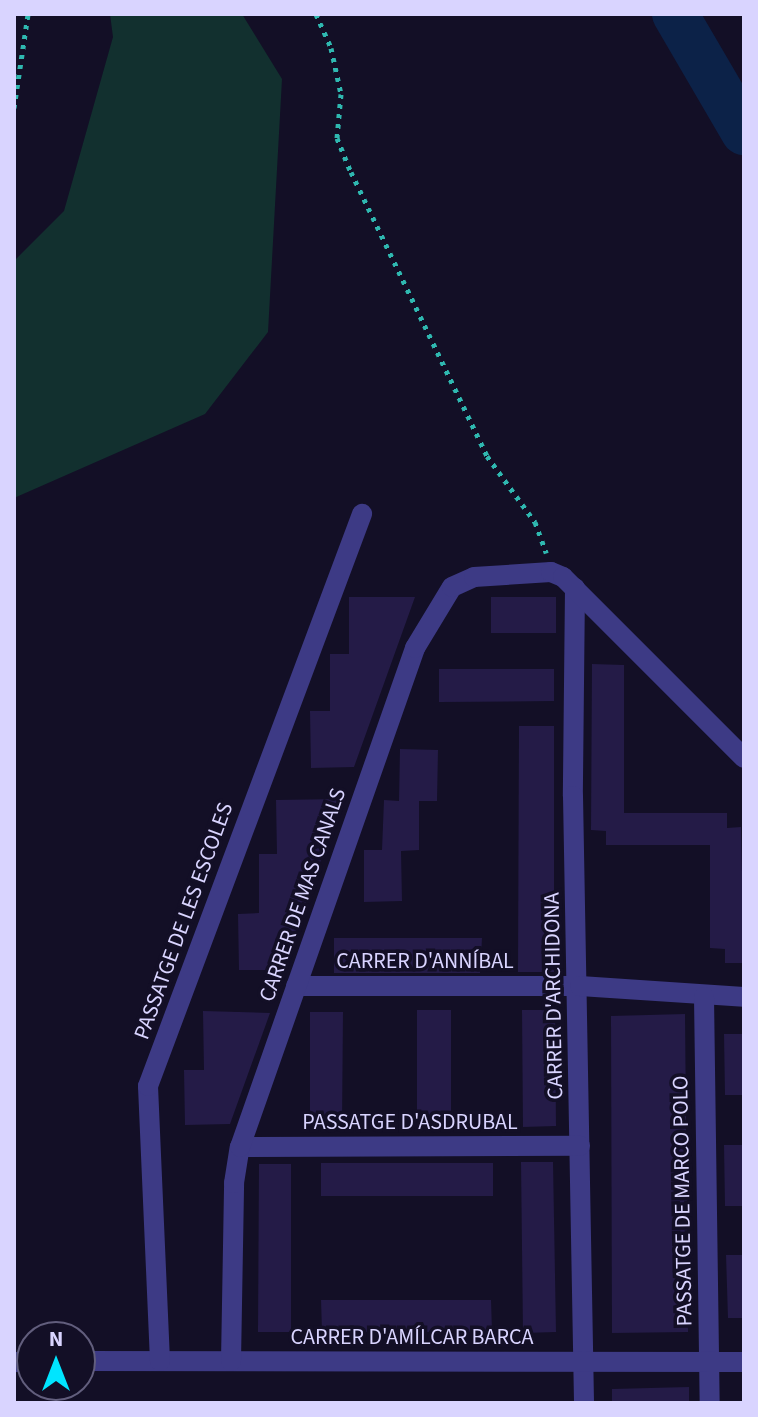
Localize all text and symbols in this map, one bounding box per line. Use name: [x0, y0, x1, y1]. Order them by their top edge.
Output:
street label: CARRER DE MAS CANALS: [254, 785, 352, 1005]
street label: PASSATGE DE LES ESCOLES: [129, 799, 239, 1043]
street label: CARRER D'ARCHIDONA: [539, 892, 569, 1100]
street label: CARRER D'ANNÍBAL: [336, 949, 514, 975]
street label: PASSATGE DE MARCO POLO: [668, 1075, 698, 1327]
street label: PASSATGE D'ASDRUBAL: [302, 1110, 518, 1136]
north arrow: [16, 1321, 96, 1401]
text: N: [49, 1323, 63, 1355]
street label: CARRER D'AMÍLCAR BARCA: [290, 1325, 534, 1351]

